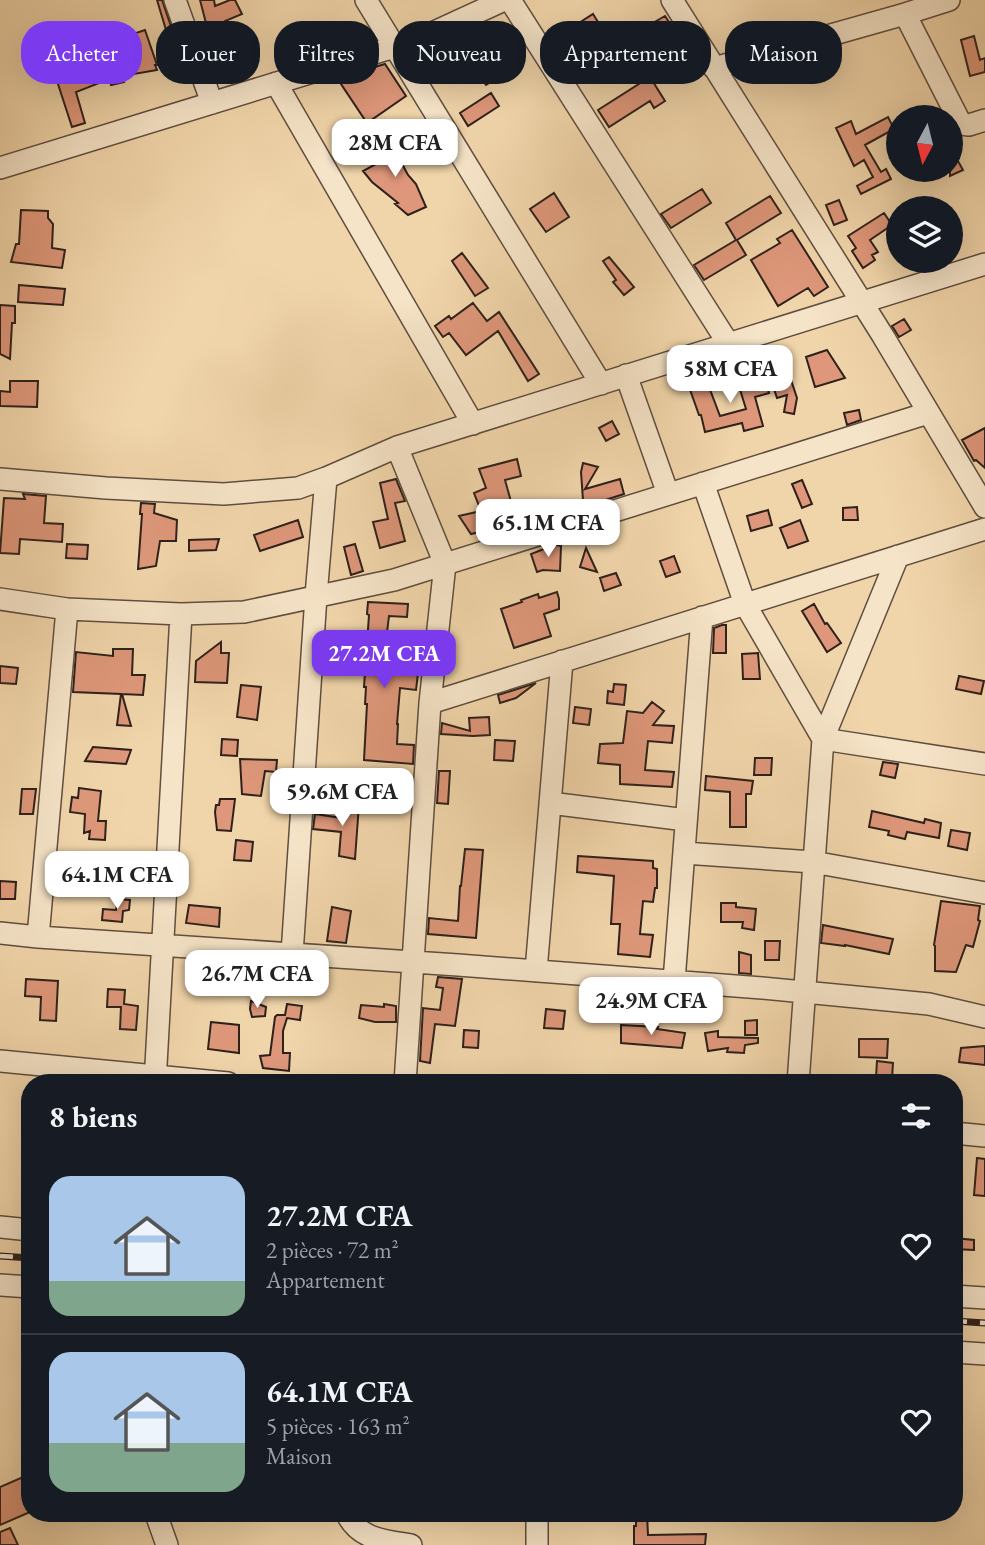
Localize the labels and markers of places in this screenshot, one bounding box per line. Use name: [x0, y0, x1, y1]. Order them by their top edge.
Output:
pin: 28M CFA: [330, 120, 460, 179]
pin: 58M CFA: [665, 346, 795, 405]
pin: 65.1M CFA: [468, 500, 628, 559]
pin: 27.2M CFA: [304, 630, 464, 690]
pin: 59.6M CFA: [262, 768, 422, 828]
pin: 64.1M CFA: [37, 852, 197, 911]
pin: 26.7M CFA: [177, 950, 337, 1010]
pin: 24.9M CFA: [571, 978, 731, 1037]

